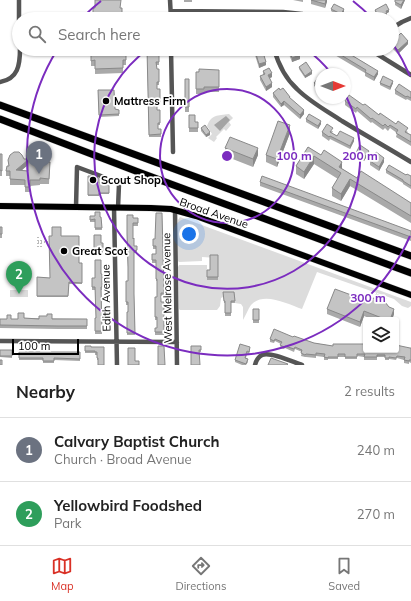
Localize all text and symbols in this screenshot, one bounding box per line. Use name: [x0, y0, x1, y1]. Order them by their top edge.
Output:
search box: [12, 12, 399, 56]
icon: search: [26, 23, 48, 45]
text: Search here: [58, 25, 140, 44]
north arrow: [315, 68, 351, 104]
place label: Mattress Firm: [114, 94, 186, 108]
marker: Mattress Firm: [101, 96, 111, 106]
pin: 1: [26, 141, 52, 174]
text: 100 m: [276, 148, 312, 163]
text: 200 m: [342, 148, 378, 163]
centre of rings: [220, 149, 234, 163]
place label: Scout Shop: [101, 173, 161, 187]
marker: Scout Shop: [88, 175, 98, 185]
street label: Broad Avenue: [178, 195, 250, 231]
your location: [179, 224, 199, 244]
street label: West Melrose Avenue: [159, 233, 175, 343]
place label: Great Scot: [72, 244, 128, 258]
marker: Great Scot: [59, 246, 69, 256]
pin: 2: [6, 261, 32, 294]
street label: Edith Avenue: [98, 264, 114, 332]
text: 300 m: [350, 290, 386, 305]
map controls: [363, 317, 399, 353]
button: layers: [363, 317, 399, 353]
scale bar: [12, 337, 79, 356]
text: 100 m: [18, 339, 50, 353]
text: Nearby: [16, 381, 75, 402]
text: 2 results: [344, 383, 395, 399]
text: Calvary Baptist Church: [54, 432, 219, 451]
text: 1: [25, 442, 33, 458]
text: 240 m: [357, 442, 395, 458]
text: Church · Broad Avenue: [54, 451, 192, 467]
text: Yellowbird Foodshed: [54, 496, 202, 515]
text: 2: [25, 506, 33, 522]
text: 270 m: [357, 506, 395, 522]
text: Park: [54, 515, 81, 531]
tab: Map: [51, 555, 74, 593]
tab: Directions: [176, 555, 226, 593]
tab: Saved: [328, 555, 360, 593]

